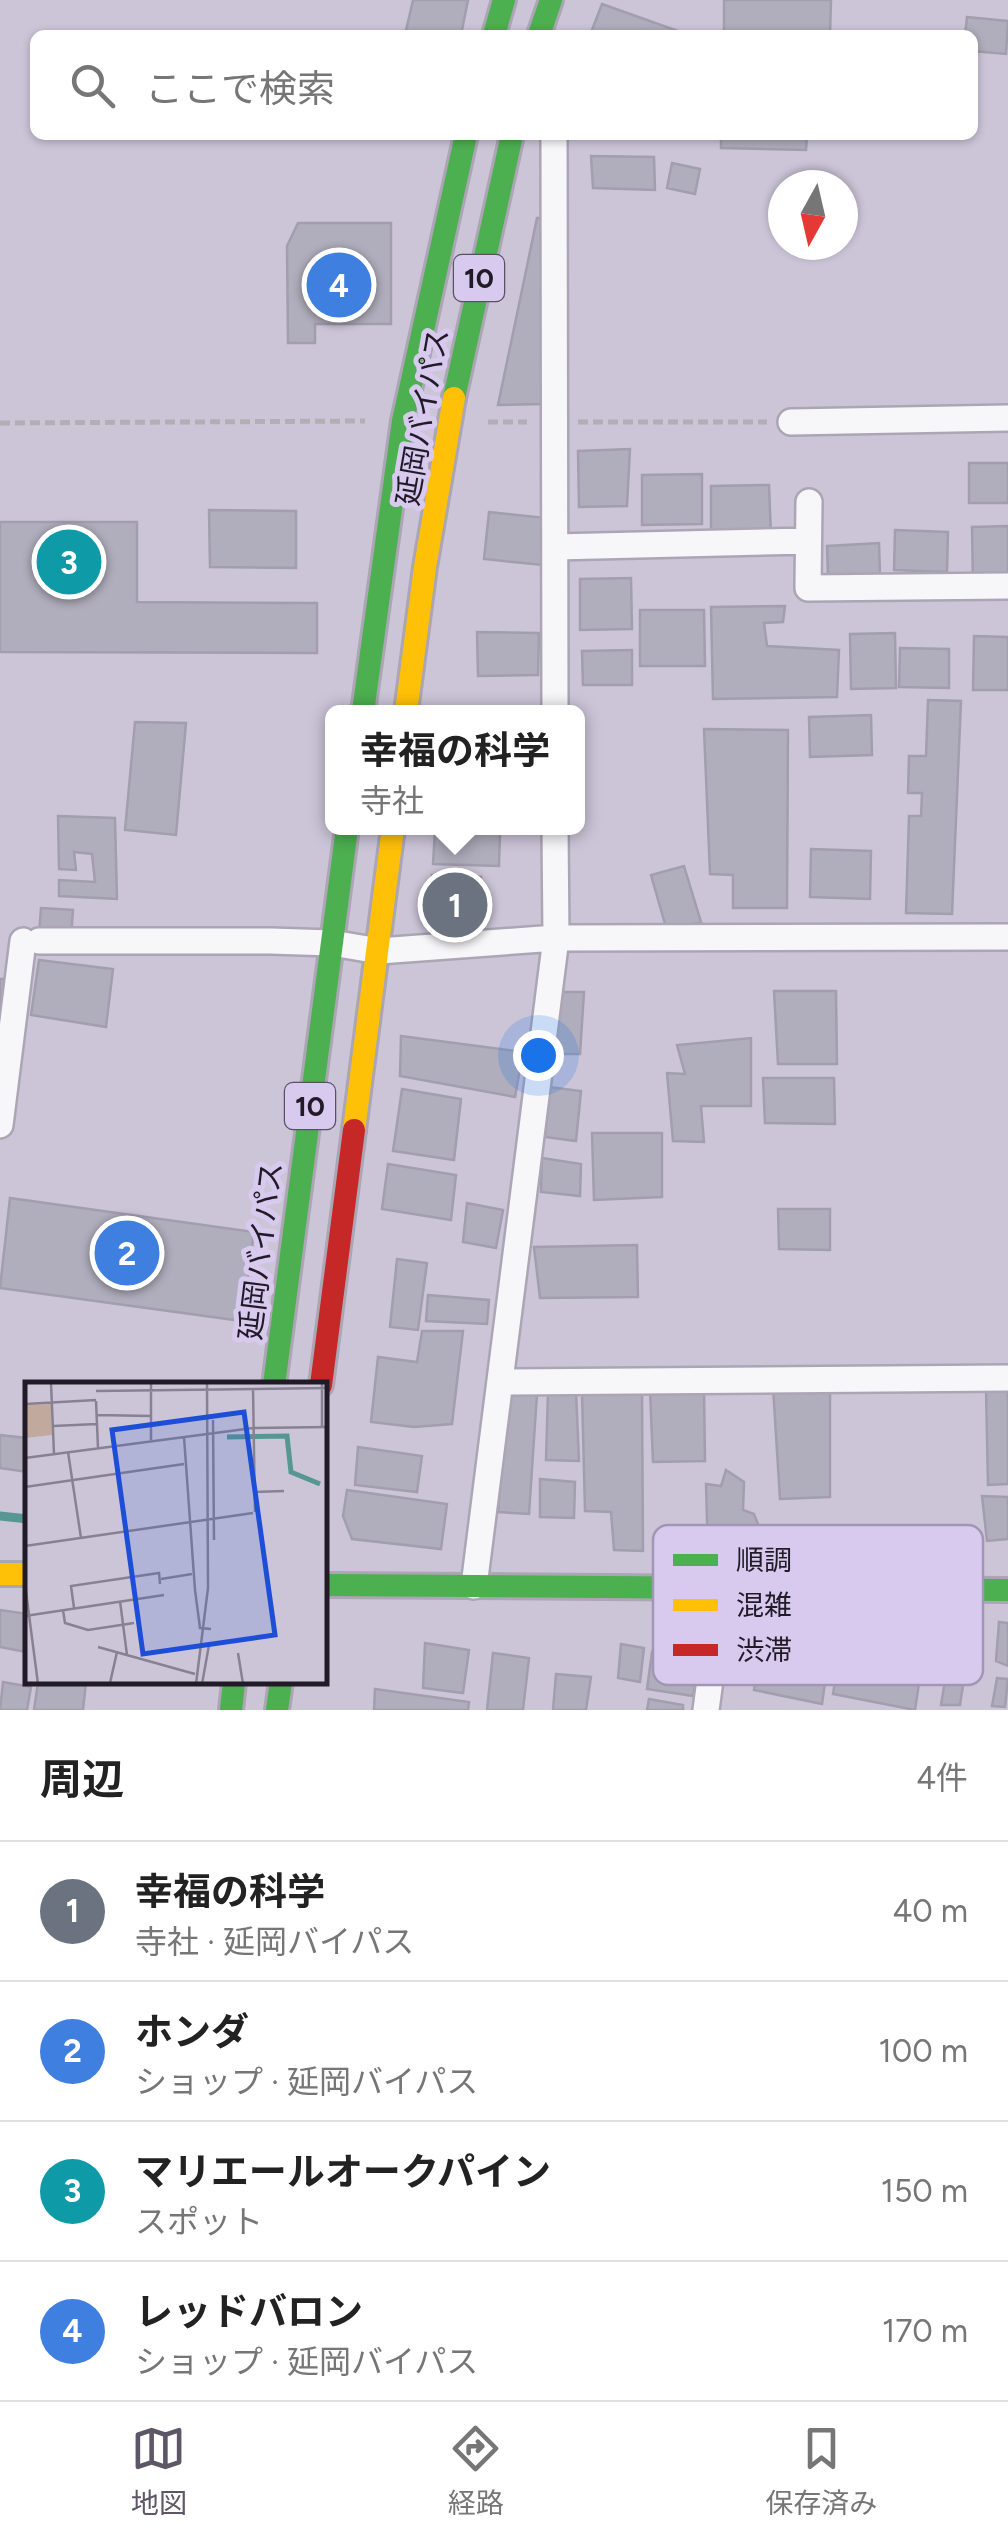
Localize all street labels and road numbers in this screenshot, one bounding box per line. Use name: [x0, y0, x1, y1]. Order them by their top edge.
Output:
road number: 10: [454, 255, 504, 301]
street label: 延岡バイパス: [389, 325, 456, 508]
road number: 10: [285, 1083, 335, 1129]
street label: 延岡バイパス: [231, 1160, 290, 1342]

